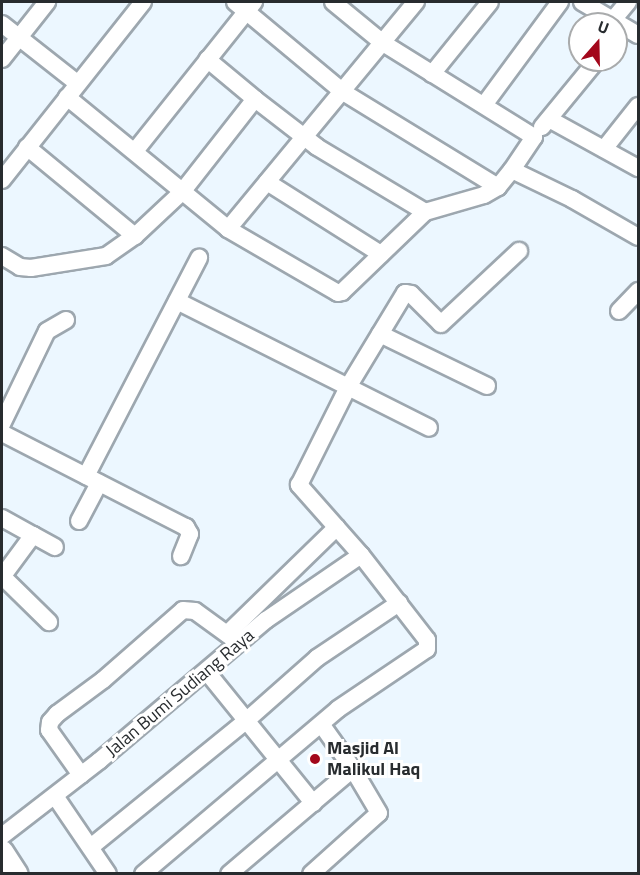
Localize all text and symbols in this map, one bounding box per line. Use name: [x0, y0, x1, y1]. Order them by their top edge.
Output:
north arrow: [568, 12, 628, 72]
text: U: [594, 14, 612, 40]
street label: Jalan Bumi Sudiang Raya: [101, 625, 259, 761]
place label: Masjid Al Malikul Haq: [327, 738, 420, 780]
marker: Masjid Al Malikul Haq: [308, 752, 322, 766]

